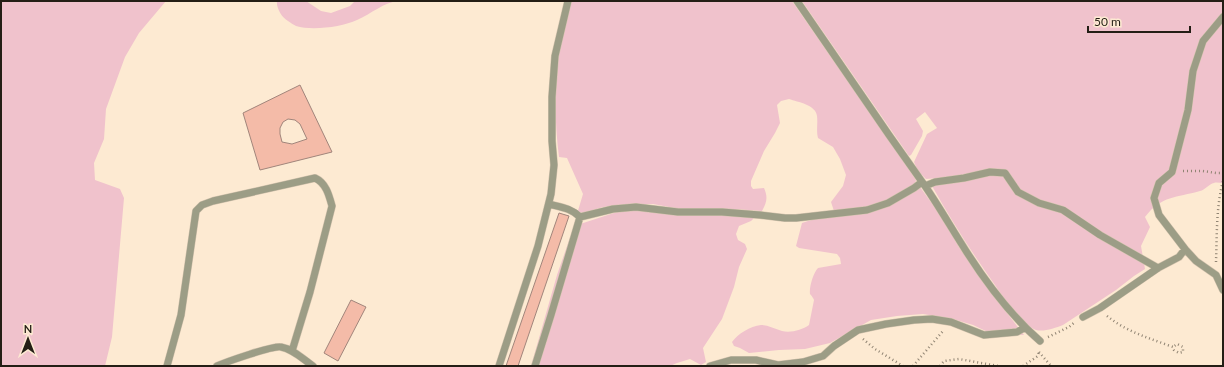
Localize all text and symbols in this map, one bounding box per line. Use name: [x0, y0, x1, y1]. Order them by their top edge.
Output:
scale bar: [1088, 8, 1190, 34]
text: 50 m: [1094, 14, 1121, 29]
north arrow: [8, 319, 48, 359]
text: N: [24, 322, 32, 335]

